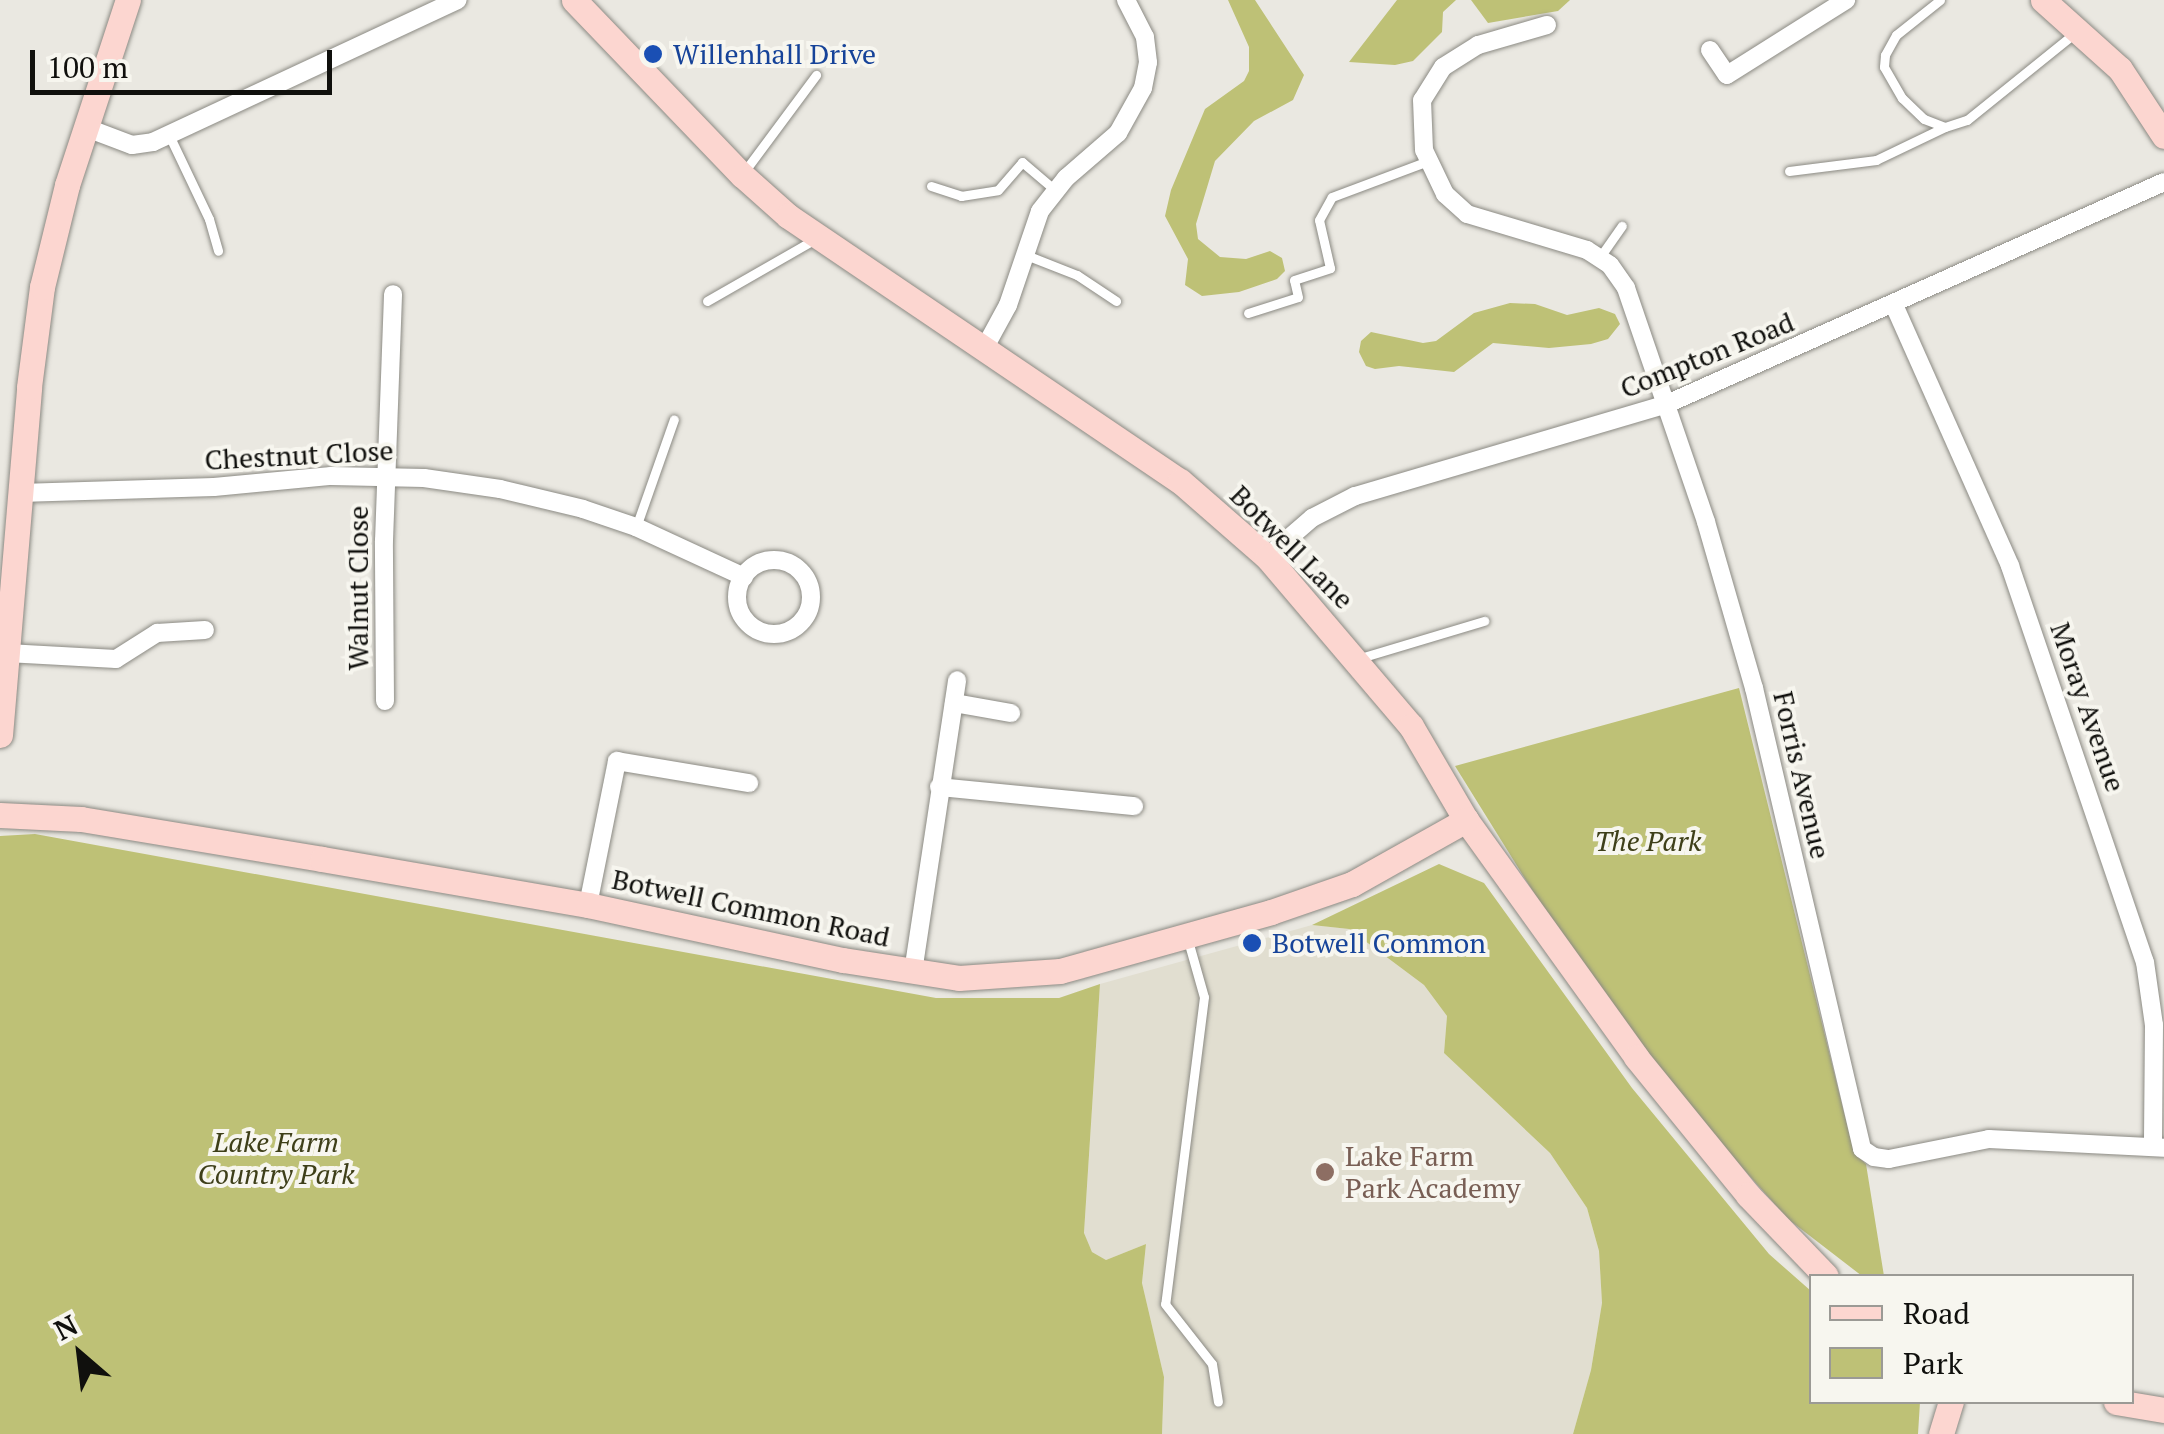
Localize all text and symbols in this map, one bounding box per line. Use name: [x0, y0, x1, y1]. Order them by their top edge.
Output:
scale bar: [35, 30, 338, 92]
place label: Willenhall Drive: [673, 37, 876, 71]
marker: Willenhall Drive: [642, 43, 664, 65]
text: 100 m: [47, 47, 128, 87]
street label: Compton Road: [1615, 305, 1799, 405]
street label: Chestnut Close: [204, 433, 394, 477]
street label: Botwell Lane: [1223, 478, 1361, 616]
street label: Walnut Close: [341, 506, 375, 670]
street label: Moray Avenue: [2043, 618, 2133, 796]
street label: Forris Avenue: [1766, 688, 1838, 862]
park label: The Park: [1594, 824, 1702, 858]
street label: Botwell Common Road: [609, 862, 893, 954]
place label: Botwell Common: [1272, 926, 1486, 960]
marker: Botwell Common: [1241, 932, 1263, 954]
park label: Lake Farm Country Park: [197, 1125, 355, 1191]
place label: Lake Farm Park Academy: [1345, 1139, 1521, 1205]
marker: Lake Farm Park Academy: [1314, 1161, 1336, 1183]
legend: [1809, 1274, 2134, 1404]
text: Road: [1903, 1293, 1970, 1333]
north arrow: [30, 1304, 130, 1404]
text: N: [48, 1306, 84, 1348]
text: Park: [1903, 1343, 1963, 1383]

